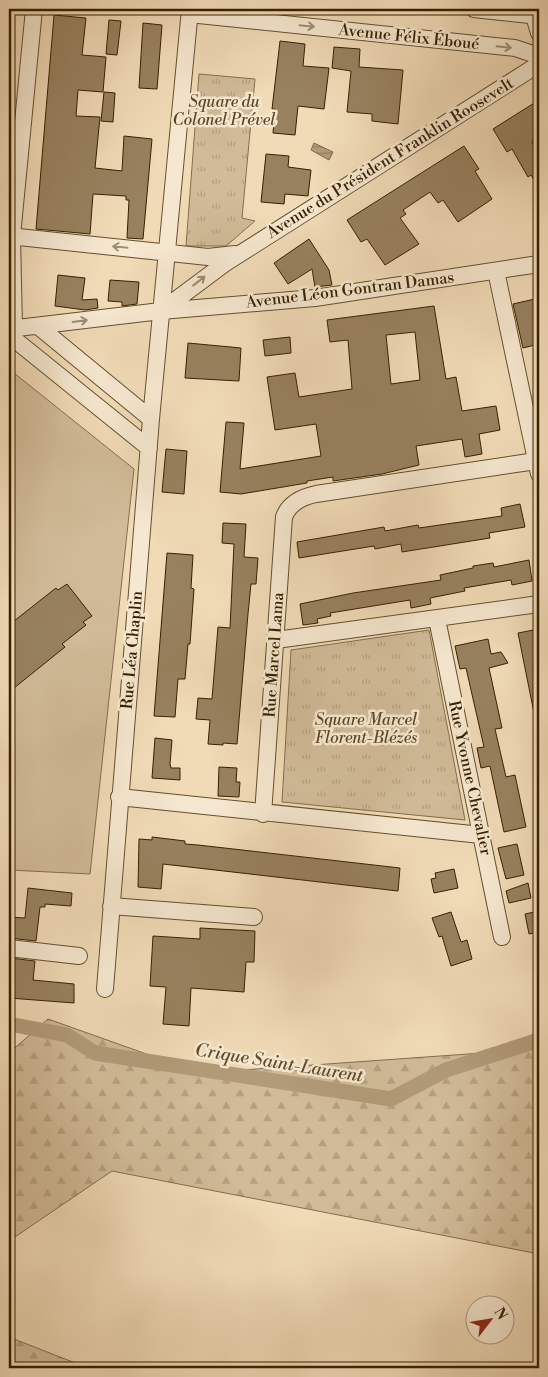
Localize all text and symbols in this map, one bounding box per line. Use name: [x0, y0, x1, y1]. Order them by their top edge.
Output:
street label: Avenue Félix Éboué: [337, 18, 481, 54]
one-way arrow: [299, 21, 315, 31]
one-way arrow: [495, 42, 511, 52]
street label: Avenue du Président Franklin Roosevelt: [262, 73, 517, 243]
park label: Square du Colonel Prével: [173, 92, 276, 130]
one-way arrow: [112, 242, 128, 252]
street label: Avenue Léon Gontran Damas: [244, 267, 455, 313]
one-way arrow: [192, 276, 205, 287]
one-way arrow: [71, 316, 87, 326]
street label: Rue Léa Chaplin: [117, 589, 147, 710]
street label: Rue Marcel Lama: [260, 591, 288, 718]
street label: Rue Yvonne Chevalier: [444, 699, 496, 857]
park label: Square Marcel Florent-Blézés: [315, 710, 418, 748]
water label: Crique Saint-Laurent: [193, 1038, 366, 1088]
north arrow: [466, 1294, 516, 1344]
text: N: [490, 1304, 511, 1323]

